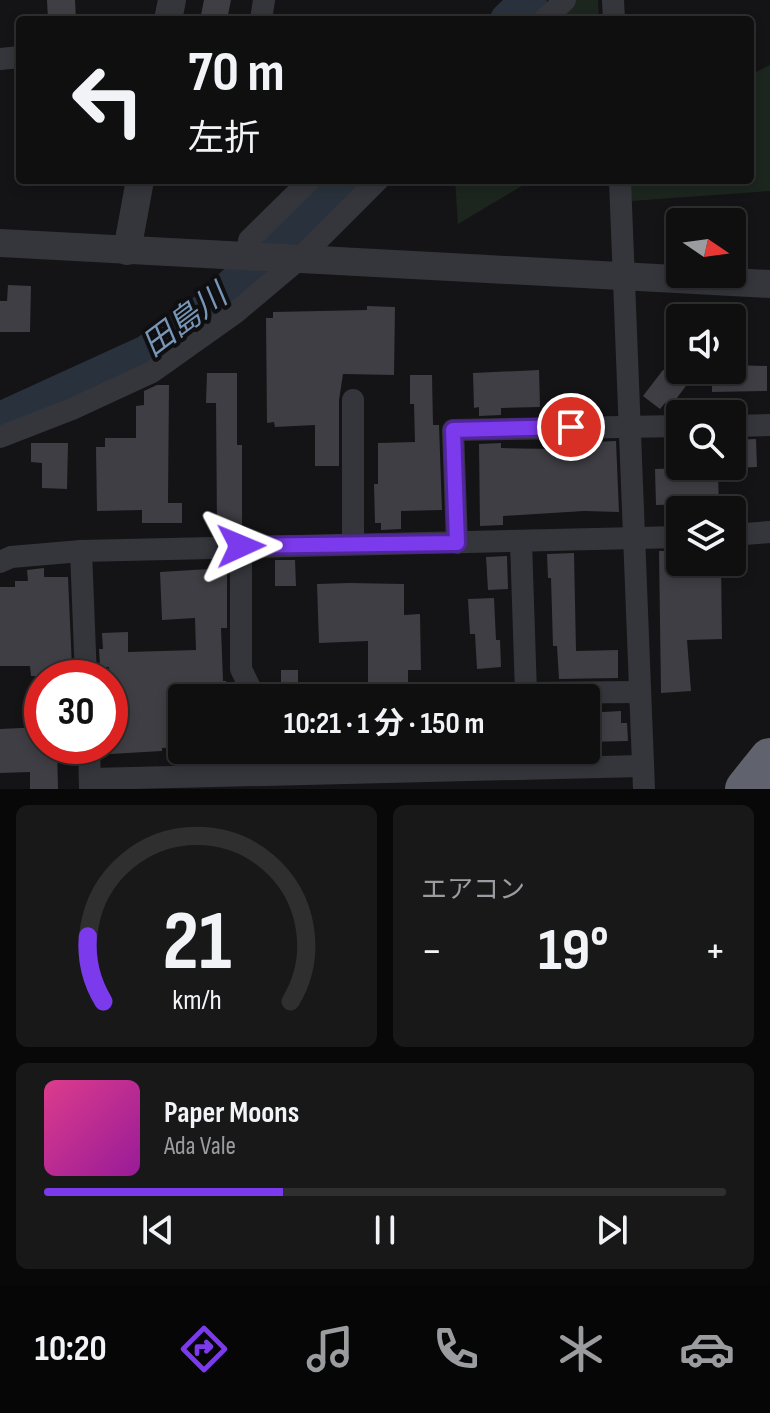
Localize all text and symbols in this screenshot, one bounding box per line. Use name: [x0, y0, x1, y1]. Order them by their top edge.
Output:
text: 70 m: [188, 40, 285, 107]
icon: left: [56, 48, 160, 152]
text: 左折: [188, 118, 260, 161]
north arrow: [666, 208, 746, 288]
map controls: [666, 208, 746, 576]
water label: 田島川: [135, 275, 237, 365]
button: sound: [666, 304, 746, 384]
pin: [537, 393, 605, 461]
button: search: [666, 400, 746, 480]
icon: arrive: [549, 405, 593, 449]
button: layers: [666, 496, 746, 576]
position arrow: [199, 504, 283, 588]
speed limit sign: 30: [24, 660, 128, 764]
text: 10:21 · 1 分 · 150 m: [284, 706, 484, 742]
text: エアコン: [421, 875, 525, 906]
text: 21: [162, 893, 231, 993]
text: 19°: [538, 915, 609, 987]
text: −: [421, 925, 443, 978]
text: +: [704, 925, 726, 978]
text: km/h: [172, 983, 221, 1018]
text: Paper Moons: [164, 1095, 299, 1131]
text: Ada Vale: [164, 1131, 236, 1162]
icon: previous: [136, 1208, 180, 1252]
icon: pause: [363, 1208, 407, 1252]
icon: next: [590, 1208, 634, 1252]
icon: directions: [176, 1321, 232, 1377]
icon: music: [302, 1321, 358, 1377]
icon: phone: [428, 1321, 484, 1377]
icon: climate: [553, 1321, 609, 1377]
icon: car: [679, 1321, 735, 1377]
text: 10:20: [35, 1328, 107, 1371]

